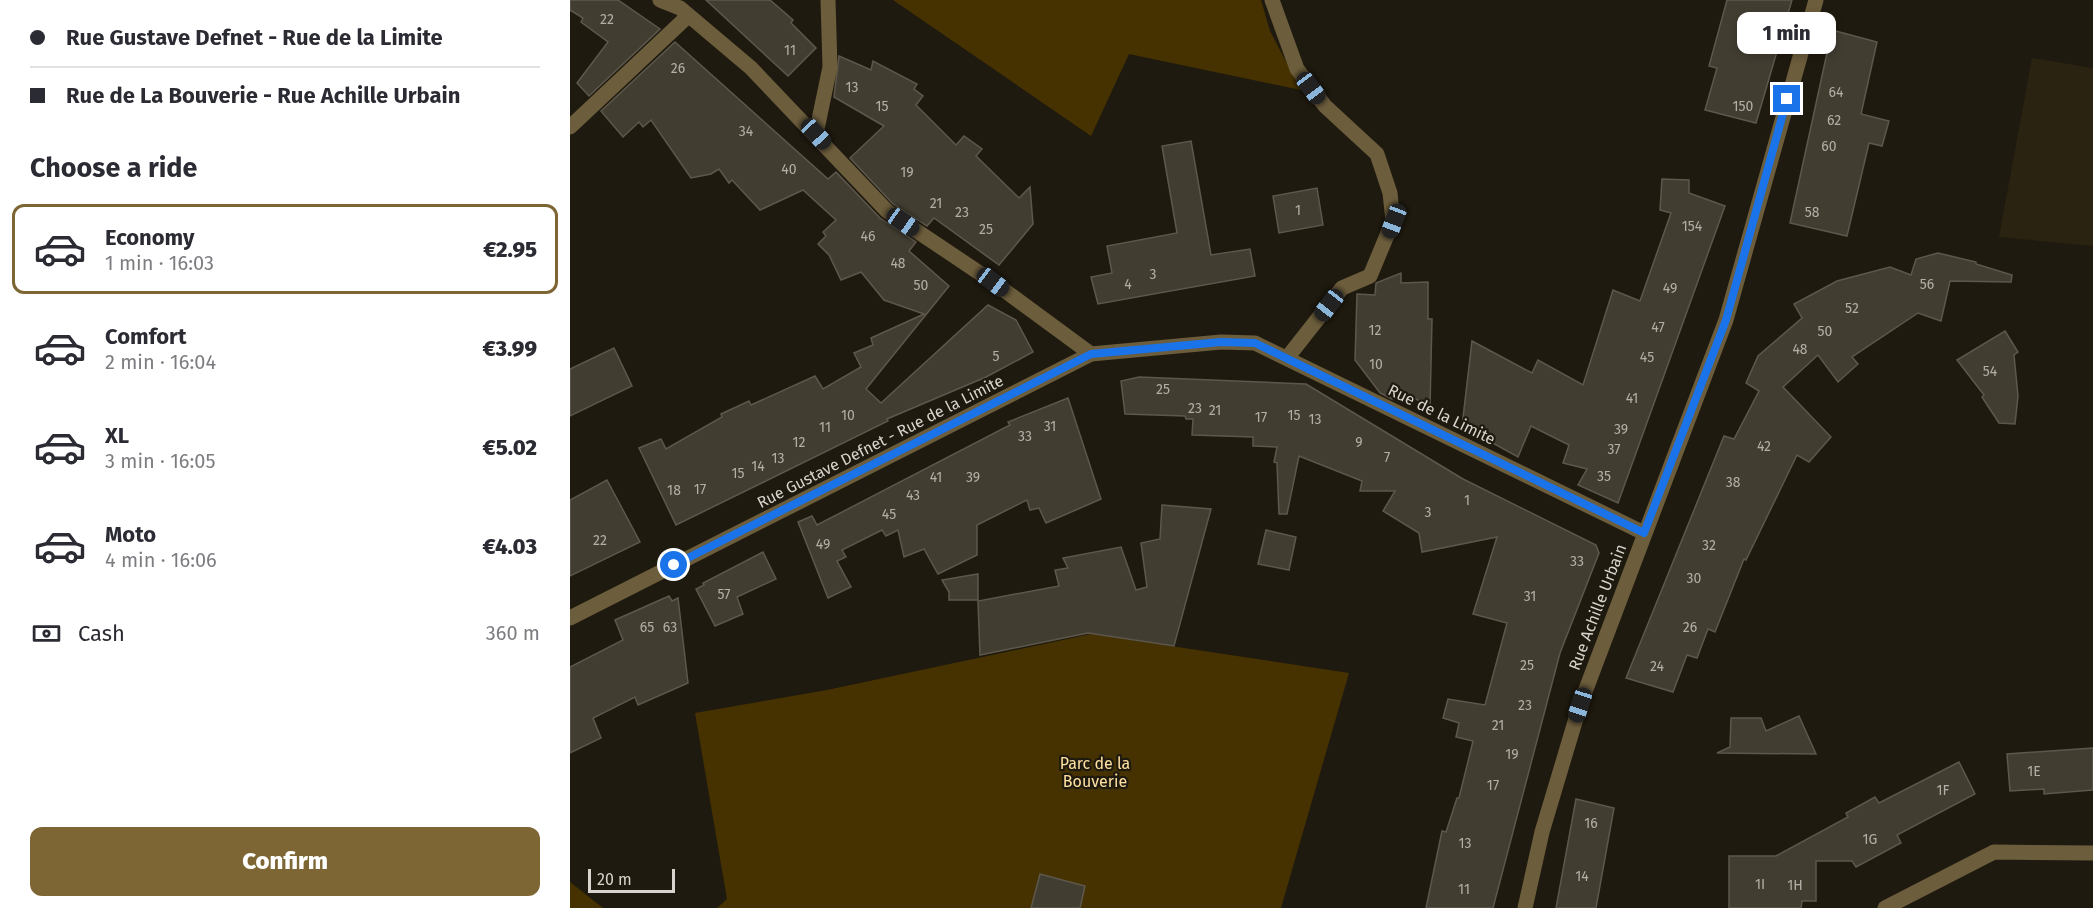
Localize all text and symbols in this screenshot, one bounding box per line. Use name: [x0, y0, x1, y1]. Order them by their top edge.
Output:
house number: 22: [600, 11, 614, 28]
callout: 1 min: [1738, 12, 1836, 54]
text: 1 min: [1763, 21, 1810, 45]
text: Rue Gustave Defnet - Rue de la Limite: [66, 24, 443, 51]
house number: 11: [784, 42, 796, 59]
house number: 26: [671, 60, 685, 77]
car: [1293, 68, 1329, 108]
house number: 13: [845, 79, 859, 96]
text: Rue de La Bouverie - Rue Achille Urbain: [66, 82, 460, 109]
house number: 64: [1829, 84, 1844, 101]
route end: [1773, 85, 1800, 112]
house number: 15: [875, 98, 889, 115]
house number: 150: [1733, 98, 1754, 115]
house number: 62: [1827, 112, 1841, 129]
car: [797, 115, 835, 153]
house number: 34: [739, 123, 754, 140]
house number: 60: [1821, 138, 1837, 155]
text: Choose a ride: [30, 152, 197, 184]
house number: 40: [781, 161, 797, 178]
house number: 19: [900, 164, 914, 181]
house number: 21: [930, 195, 942, 212]
car: [1379, 201, 1409, 241]
house number: 1: [1295, 202, 1301, 219]
car: [883, 204, 923, 240]
house number: 23: [955, 204, 969, 221]
house number: 58: [1805, 204, 1820, 221]
house number: 154: [1682, 218, 1703, 235]
house number: 25: [979, 221, 993, 238]
icon: car: [33, 222, 87, 276]
text: Economy: [105, 224, 194, 251]
house number: 46: [861, 228, 875, 245]
text: €2.95: [483, 236, 537, 263]
text: 1 min · 16:03: [105, 251, 214, 275]
house number: 48: [890, 255, 906, 272]
car: [973, 264, 1013, 300]
house number: 3: [1150, 266, 1157, 283]
house number: 4: [1124, 276, 1132, 293]
house number: 56: [1920, 276, 1934, 293]
house number: 50: [914, 277, 929, 294]
house number: 49: [1663, 280, 1677, 297]
car: [1311, 285, 1347, 325]
house number: 52: [1845, 300, 1859, 317]
house number: 47: [1651, 319, 1665, 336]
icon: car: [33, 321, 87, 375]
house number: 12: [1369, 322, 1382, 339]
text: Comfort: [105, 323, 186, 350]
house number: 50: [1818, 323, 1833, 340]
text: €3.99: [482, 335, 537, 362]
house number: 48: [1792, 341, 1808, 358]
house number: 5: [992, 348, 1000, 365]
house number: 45: [1640, 349, 1654, 366]
text: 2 min · 16:04: [105, 350, 216, 374]
house number: 10: [1369, 356, 1383, 373]
house number: 54: [1983, 363, 1998, 380]
street label: Rue Gustave Defnet - Rue de la Limite: [754, 371, 1007, 512]
street label: Rue de la Limite: [1385, 380, 1499, 449]
house number: 25: [1156, 381, 1170, 398]
house number: 41: [1626, 390, 1638, 407]
house number: 23: [1188, 400, 1202, 417]
house number: 21: [1209, 402, 1221, 419]
house number: 10: [841, 407, 855, 424]
house number: 15: [1287, 407, 1301, 424]
house number: 17: [1255, 409, 1267, 426]
house number: 13: [1308, 411, 1322, 428]
house number: 31: [1044, 418, 1056, 435]
house number: 11: [819, 419, 831, 436]
icon: car: [33, 420, 87, 474]
house number: 39: [1614, 421, 1628, 438]
text: XL: [105, 422, 129, 449]
house number: 33: [1018, 428, 1032, 445]
text: €5.02: [483, 434, 537, 461]
house number: 12: [793, 434, 806, 451]
house number: 9: [1355, 434, 1363, 451]
house number: 42: [1757, 438, 1771, 455]
house number: 37: [1607, 441, 1621, 458]
text: 3 min · 16:05: [105, 449, 215, 473]
house number: 7: [1384, 449, 1390, 466]
house number: 13: [771, 450, 785, 467]
house number: 14: [751, 458, 765, 475]
house number: 15: [731, 465, 745, 482]
house number: 35: [1597, 468, 1611, 485]
house number: 41: [930, 469, 942, 486]
house number: 39: [966, 469, 980, 486]
house number: 38: [1726, 474, 1741, 491]
house number: 17: [694, 481, 706, 498]
house number: 18: [667, 482, 681, 499]
house number: 43: [906, 487, 920, 504]
house number: 1: [1464, 492, 1470, 509]
house number: 3: [1425, 504, 1432, 521]
house number: 45: [882, 506, 896, 523]
icon: car: [33, 519, 87, 573]
text: Moto: [105, 521, 156, 548]
house number: 22: [593, 532, 607, 549]
text: €4.03: [483, 533, 537, 560]
house number: 49: [816, 536, 830, 553]
house number: 32: [1702, 537, 1716, 554]
street label: Rue Achille Urbain: [1565, 541, 1630, 673]
text: 4 min · 16:06: [105, 548, 217, 572]
route start: [660, 551, 687, 578]
house number: 33: [1570, 553, 1584, 570]
house number: 30: [1687, 570, 1702, 587]
house number: 57: [718, 586, 730, 603]
house number: 31: [1524, 588, 1536, 605]
icon: cash: [30, 617, 63, 650]
house number: 65: [640, 619, 654, 636]
house number: 63: [663, 619, 677, 636]
house number: 26: [1683, 619, 1697, 636]
text: Cash: [78, 620, 125, 647]
text: 360 m: [486, 621, 540, 645]
house number: 25: [1520, 657, 1534, 674]
house number: 24: [1650, 658, 1665, 675]
car: [1566, 685, 1594, 725]
house number: 23: [1518, 697, 1532, 714]
house number: 21: [1492, 717, 1504, 734]
house number: 19: [1505, 746, 1519, 763]
park label: Parc de la Bouverie: [1060, 754, 1130, 791]
house number: 1E: [2027, 763, 2041, 780]
house number: 17: [1487, 777, 1499, 794]
house number: 1F: [1937, 782, 1950, 799]
house number: 16: [1584, 815, 1598, 832]
button: Confirm: [30, 827, 540, 896]
house number: 1G: [1863, 831, 1877, 848]
house number: 13: [1458, 835, 1472, 852]
scale bar: [588, 866, 675, 894]
house number: 14: [1575, 868, 1589, 885]
text: 20 m: [597, 870, 632, 889]
house number: 1I: [1755, 876, 1765, 893]
house number: 1H: [1787, 877, 1803, 894]
house number: 11: [1458, 881, 1470, 898]

